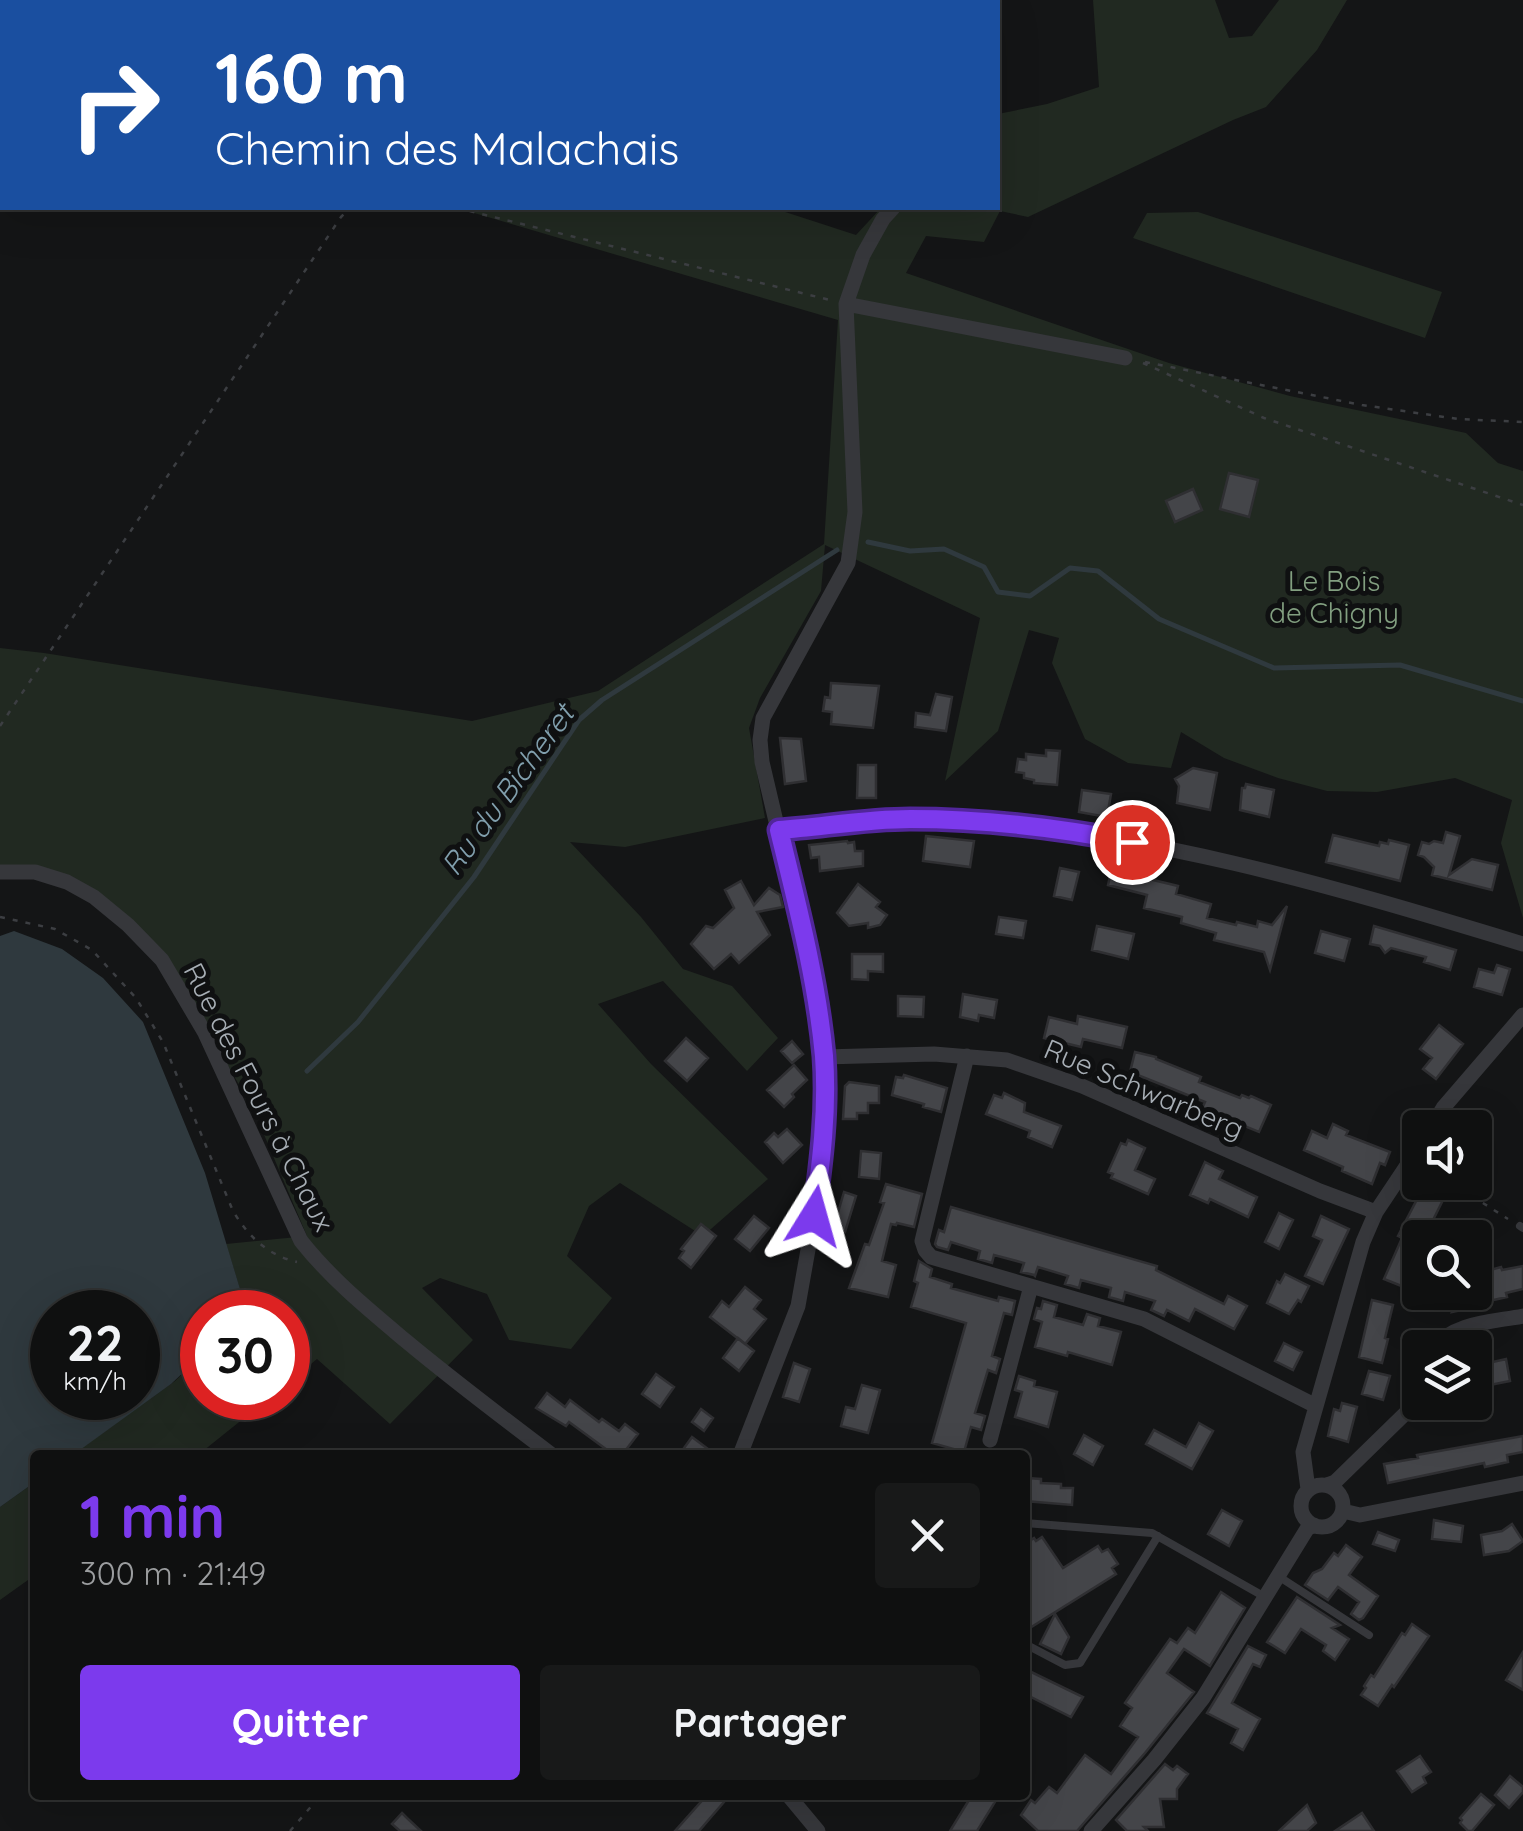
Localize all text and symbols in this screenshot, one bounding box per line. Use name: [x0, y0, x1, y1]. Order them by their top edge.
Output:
text: 160 m: [215, 33, 408, 121]
icon: right: [50, 40, 180, 170]
text: Chemin des Malachais: [215, 120, 679, 176]
park label: Le Bois de Chigny: [1269, 563, 1399, 630]
water label: Ru du Bicheret: [432, 694, 584, 882]
pin: [1090, 800, 1175, 885]
icon: arrive: [1105, 815, 1160, 870]
street label: Rue des Fours à Chaux: [177, 957, 342, 1237]
street label: Rue Schwarberg: [1039, 1031, 1249, 1146]
map controls: [1402, 1110, 1492, 1420]
button: sound: [1402, 1110, 1492, 1200]
position arrow: [762, 1164, 866, 1268]
button: search: [1402, 1220, 1492, 1310]
speed limit sign: 30: [180, 1290, 310, 1420]
text: 22: [67, 1311, 123, 1374]
button: layers: [1402, 1330, 1492, 1420]
text: km/h: [63, 1365, 127, 1396]
text: 1 min: [80, 1478, 225, 1553]
button: close: [875, 1483, 980, 1588]
text: 300 m · 21:49: [80, 1553, 266, 1593]
button: Quitter: [80, 1665, 520, 1780]
button: Partager: [540, 1665, 980, 1780]

